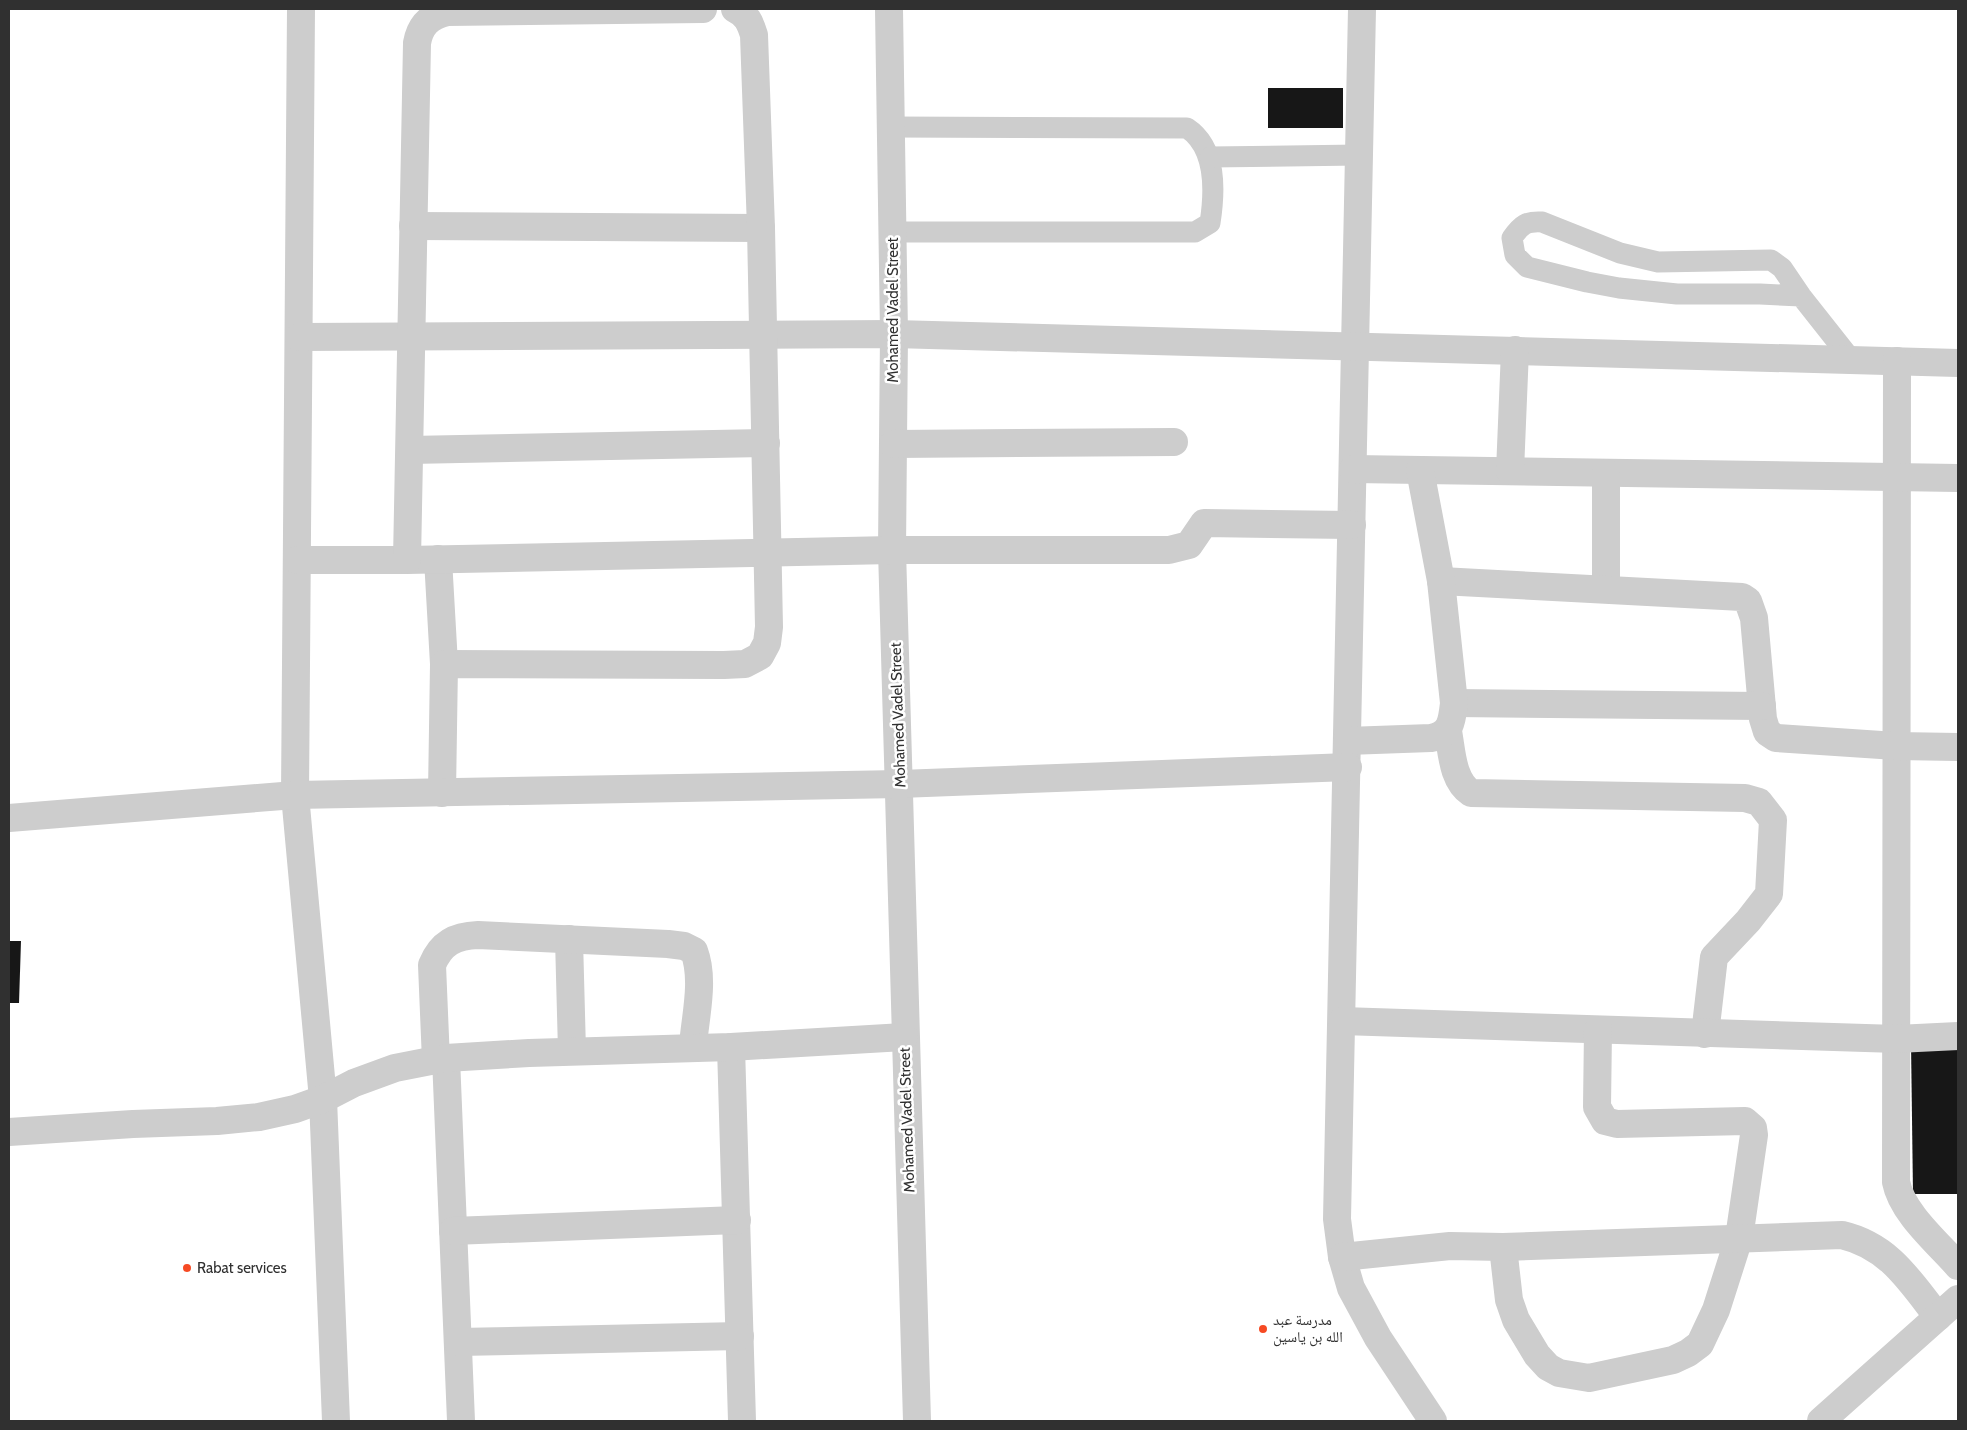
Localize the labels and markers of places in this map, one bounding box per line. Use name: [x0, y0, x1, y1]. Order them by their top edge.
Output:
place label: Rabat services: [197, 1259, 287, 1277]
marker: Rabat services: [181, 1262, 193, 1274]
place label: مدرسة عبد الله بن ياسين: [1273, 1311, 1343, 1347]
marker: مدرسة عبد الله بن ياسين: [1257, 1323, 1269, 1335]

